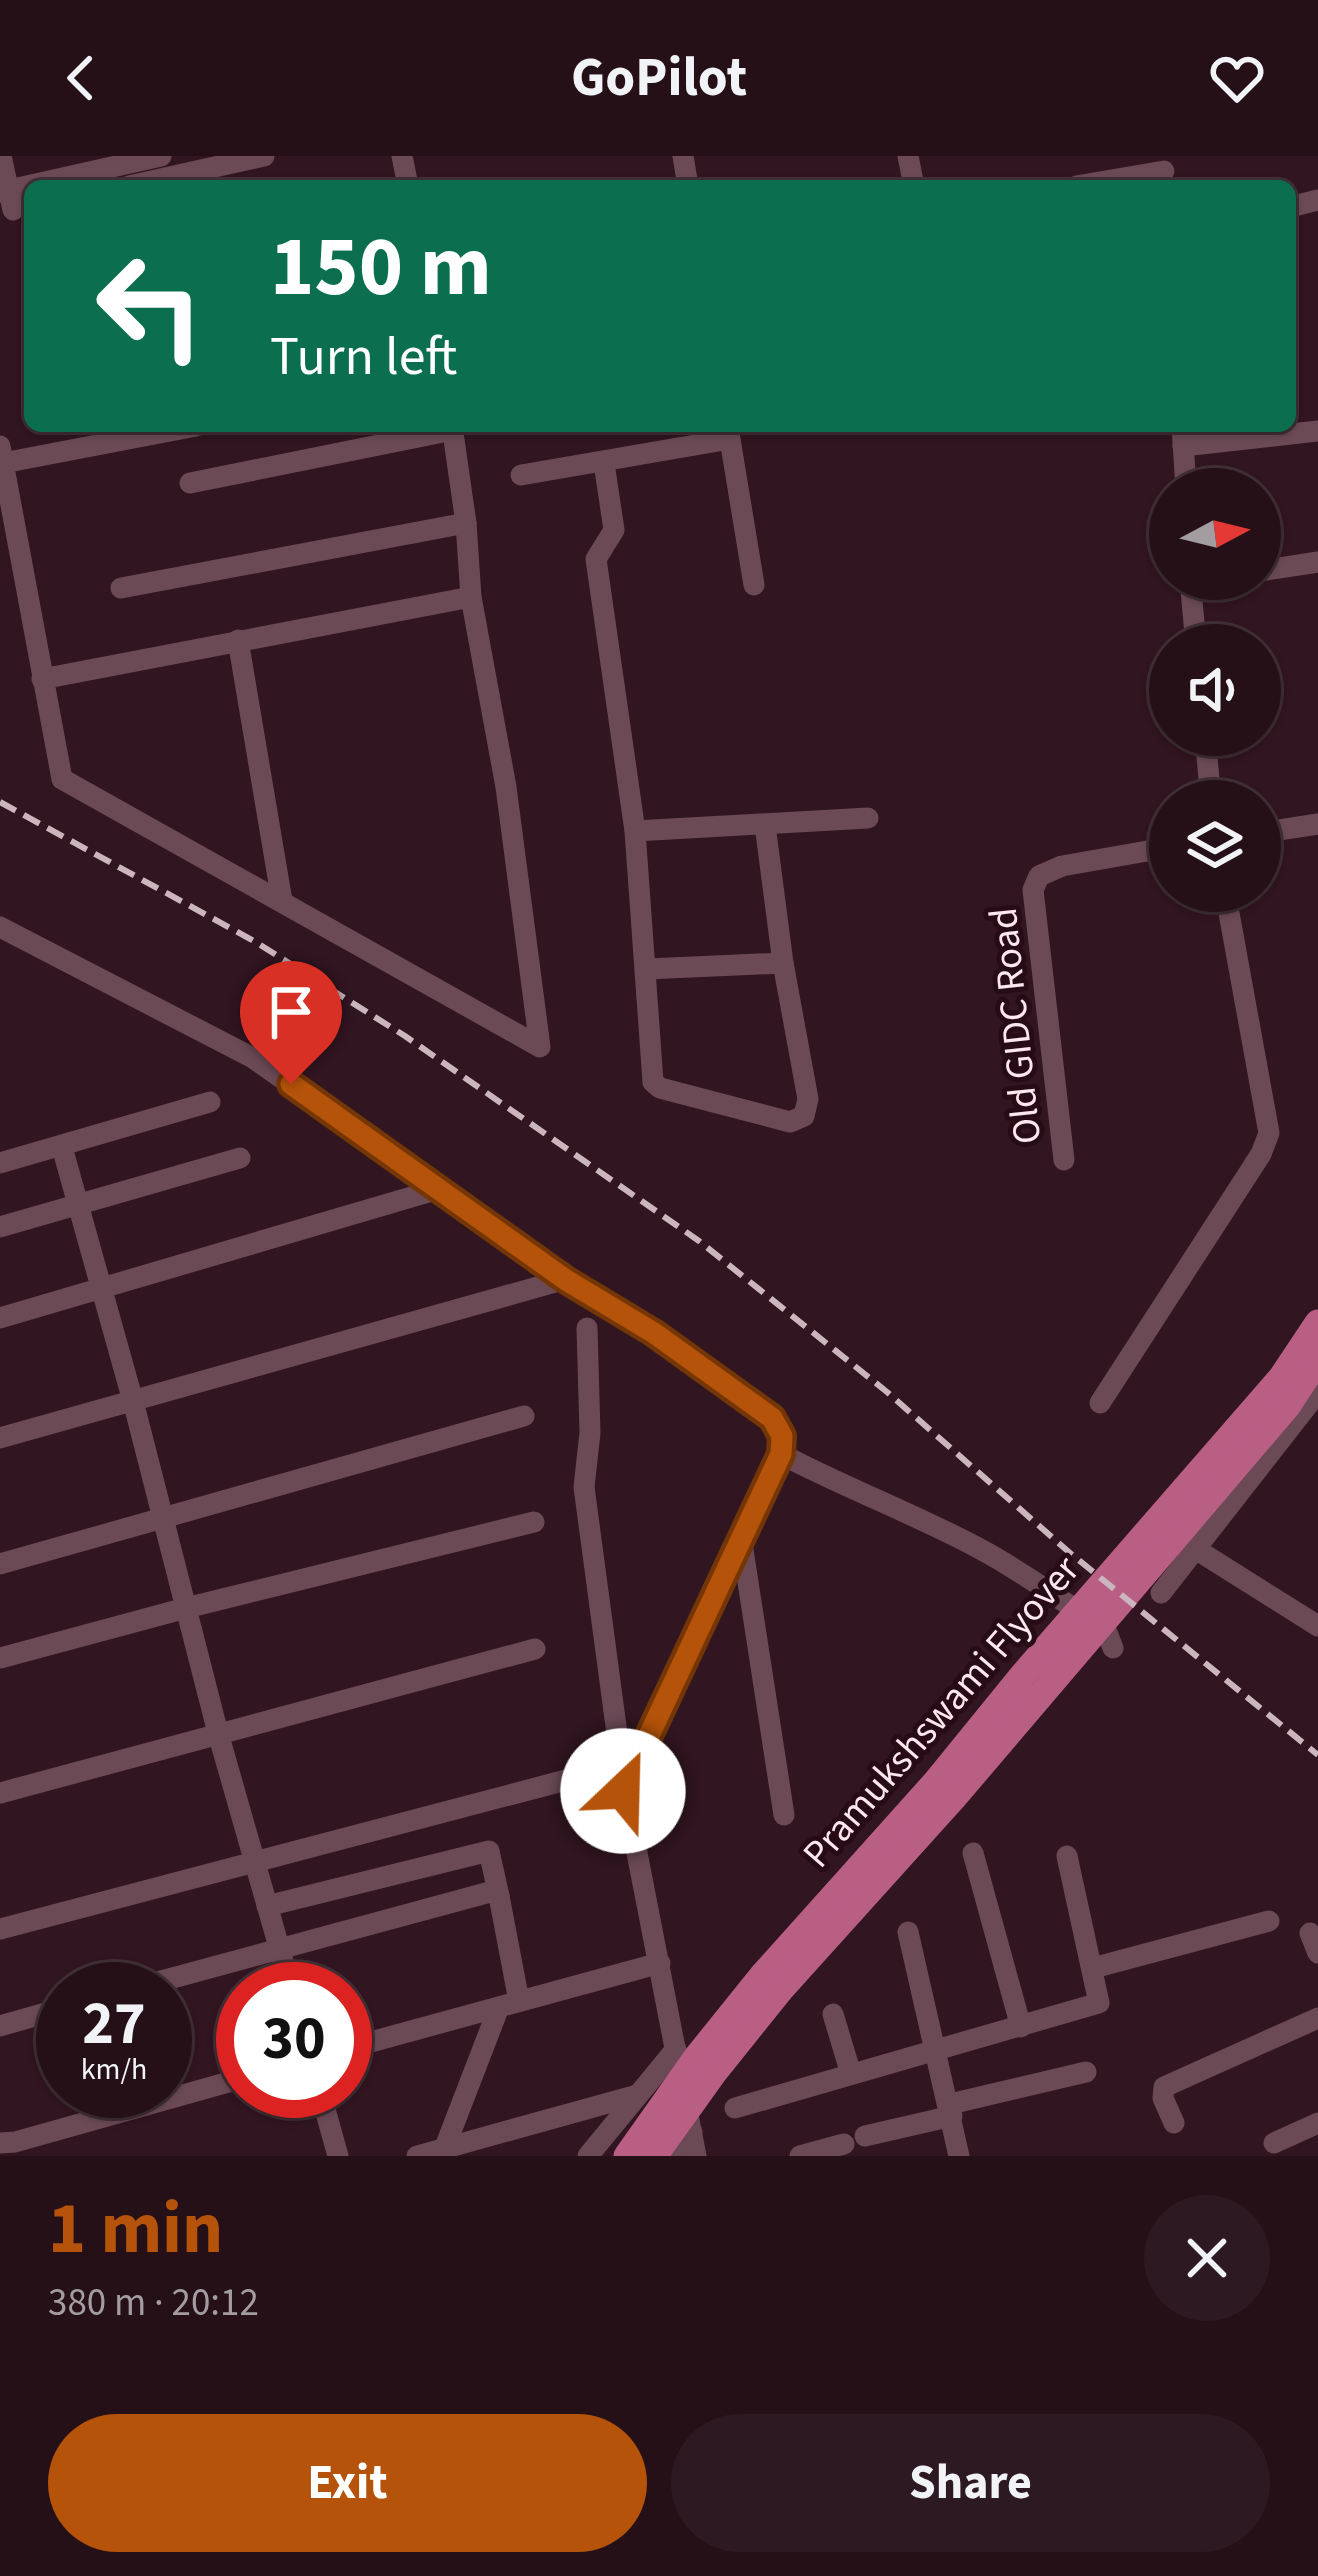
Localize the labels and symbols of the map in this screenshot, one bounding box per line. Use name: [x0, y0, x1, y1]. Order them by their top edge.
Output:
north arrow: [1149, 468, 1281, 600]
street label: Old GIDC Road: [976, 905, 1056, 1147]
pin: [240, 961, 342, 1084]
street label: Pramukshswami Flyover: [790, 1544, 1093, 1881]
position arrow: [560, 1728, 686, 1854]
speed limit sign: 30: [216, 1962, 372, 2118]

